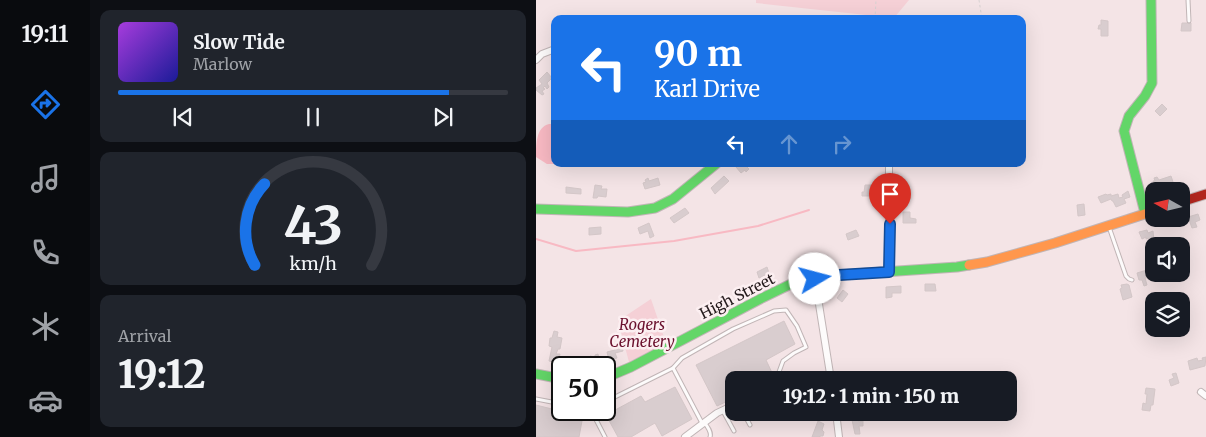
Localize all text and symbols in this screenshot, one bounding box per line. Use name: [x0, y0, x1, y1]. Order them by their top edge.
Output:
text: 19:11: [21, 20, 69, 48]
text: Slow Tide: [193, 30, 285, 54]
text: 90 m: [654, 32, 742, 76]
icon: left: [571, 35, 636, 100]
text: Marlow: [193, 54, 252, 74]
text: Karl Drive: [654, 75, 760, 103]
icon: directions: [28, 87, 63, 122]
icon: previous: [169, 103, 197, 131]
icon: pause: [299, 103, 327, 131]
icon: next: [429, 103, 457, 131]
icon: left: [722, 130, 750, 158]
icon: ahead: [775, 130, 803, 158]
icon: right: [828, 130, 856, 158]
icon: music: [28, 161, 63, 196]
pin: [869, 173, 911, 224]
icon: arrive: [876, 180, 904, 208]
north arrow: [1145, 182, 1190, 228]
map controls: [1145, 182, 1190, 337]
text: 43: [283, 193, 343, 258]
icon: phone: [28, 235, 63, 270]
button: sound: [1145, 237, 1190, 282]
text: km/h: [289, 252, 337, 275]
position arrow: [788, 252, 840, 304]
street label: High Street: [696, 269, 778, 323]
button: layers: [1145, 292, 1190, 337]
icon: climate: [28, 309, 63, 344]
park label: Rogers Cemetery: [609, 315, 675, 351]
text: Arrival: [118, 326, 171, 346]
text: 19:12: [118, 351, 206, 398]
speed limit sign: 50: [551, 356, 616, 421]
icon: car: [28, 383, 63, 418]
text: 19:12 · 1 min · 150 m: [783, 384, 959, 408]

